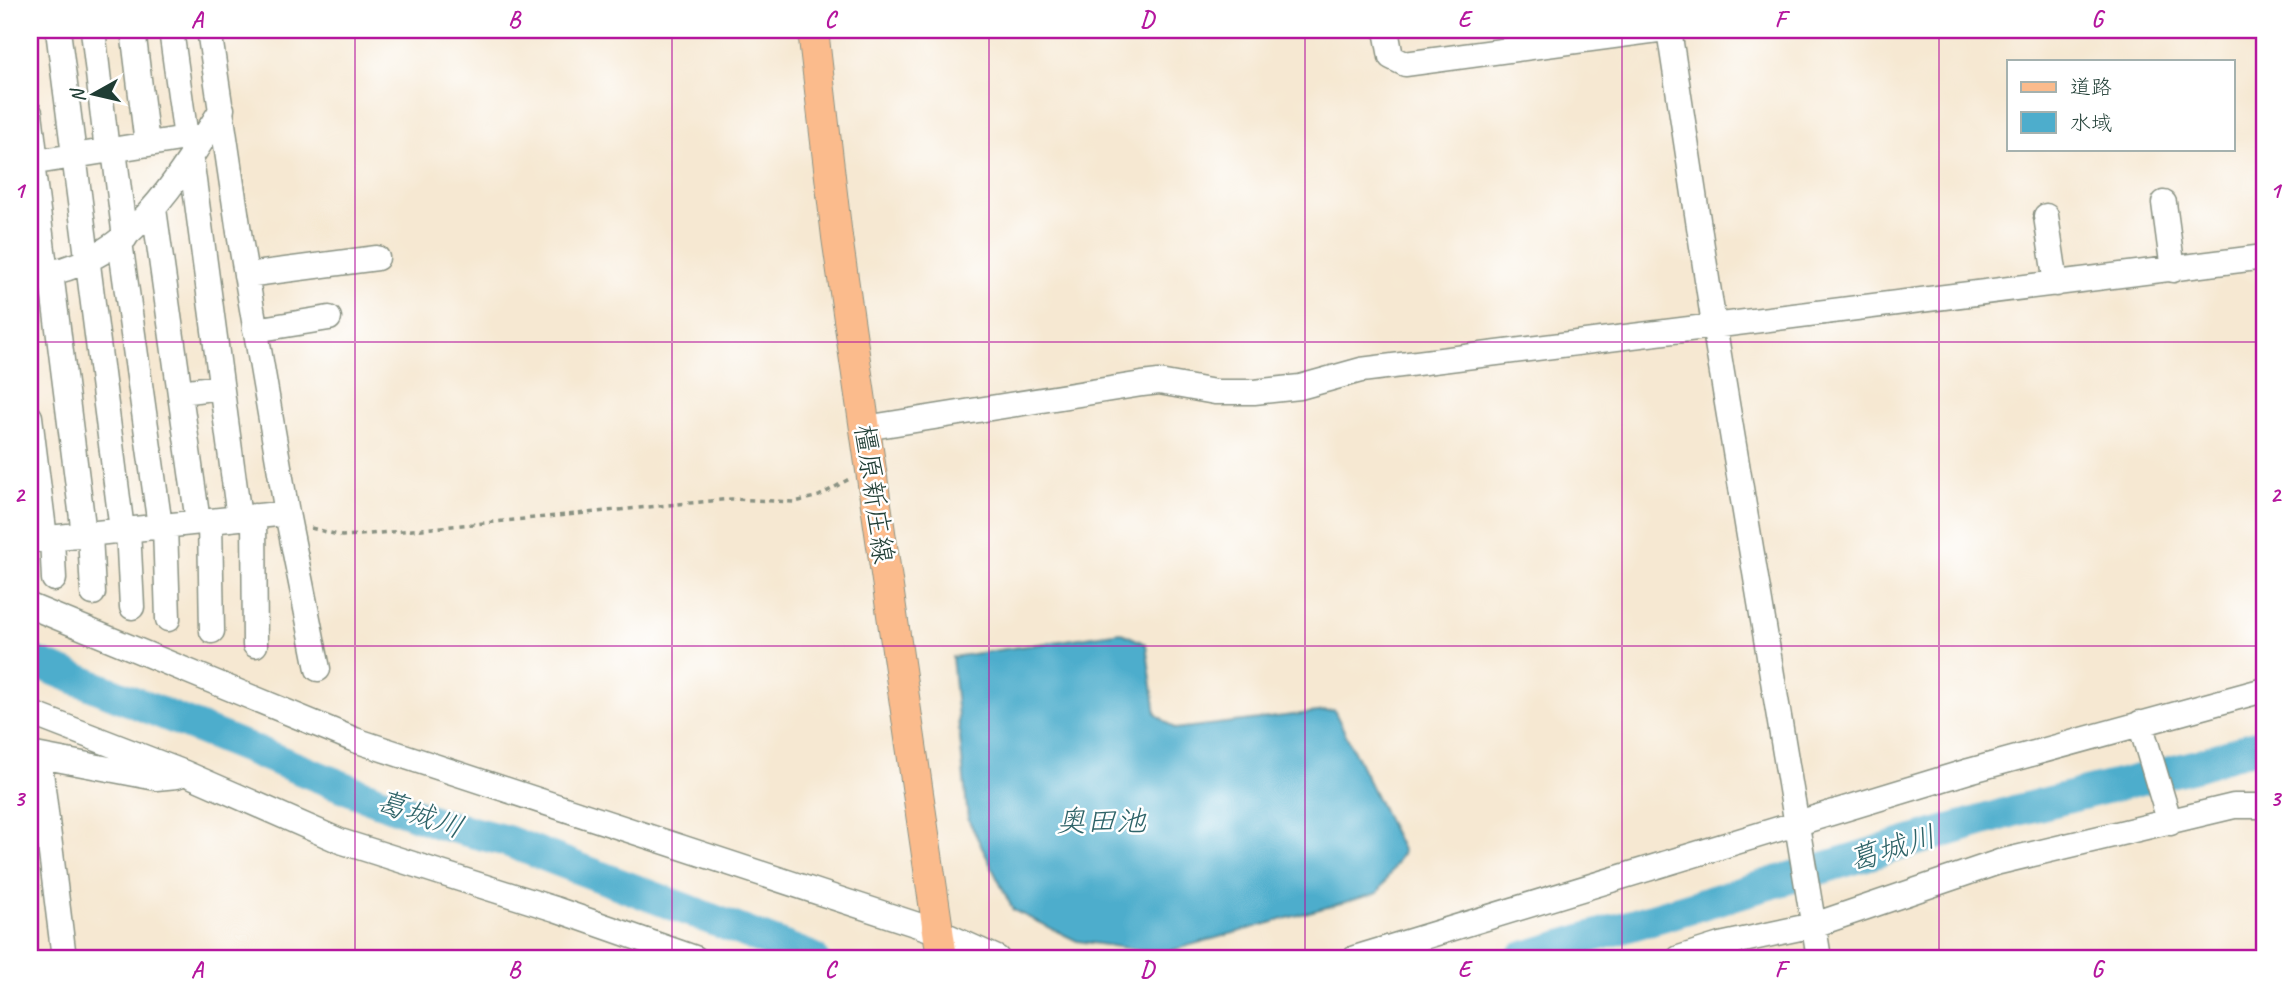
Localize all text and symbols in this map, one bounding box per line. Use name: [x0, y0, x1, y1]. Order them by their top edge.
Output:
text: A: [191, 5, 205, 34]
text: B: [508, 5, 522, 34]
text: C: [825, 5, 839, 34]
text: D: [1140, 5, 1156, 34]
text: E: [1458, 5, 1474, 34]
text: F: [1775, 5, 1791, 34]
text: G: [2091, 5, 2106, 34]
north arrow: [60, 60, 130, 130]
legend: [2007, 60, 2234, 150]
text: 道路: [2070, 74, 2112, 100]
text: N: [65, 86, 91, 104]
text: 水域: [2070, 110, 2112, 136]
text: 1: [14, 176, 27, 205]
text: 1: [2270, 176, 2283, 205]
street label: 橿原新庄線: [847, 422, 902, 566]
text: 2: [14, 480, 27, 509]
text: 2: [2270, 480, 2283, 509]
water label: 葛城川: [371, 781, 469, 847]
text: 3: [14, 784, 27, 813]
text: 3: [2270, 784, 2283, 813]
water label: 奥田池: [1056, 802, 1147, 840]
water label: 葛城川: [1843, 817, 1941, 879]
text: A: [191, 955, 205, 984]
text: B: [508, 955, 522, 984]
text: C: [825, 955, 839, 984]
text: D: [1140, 955, 1156, 984]
text: E: [1458, 955, 1474, 984]
text: F: [1775, 955, 1791, 984]
text: G: [2091, 955, 2106, 984]

